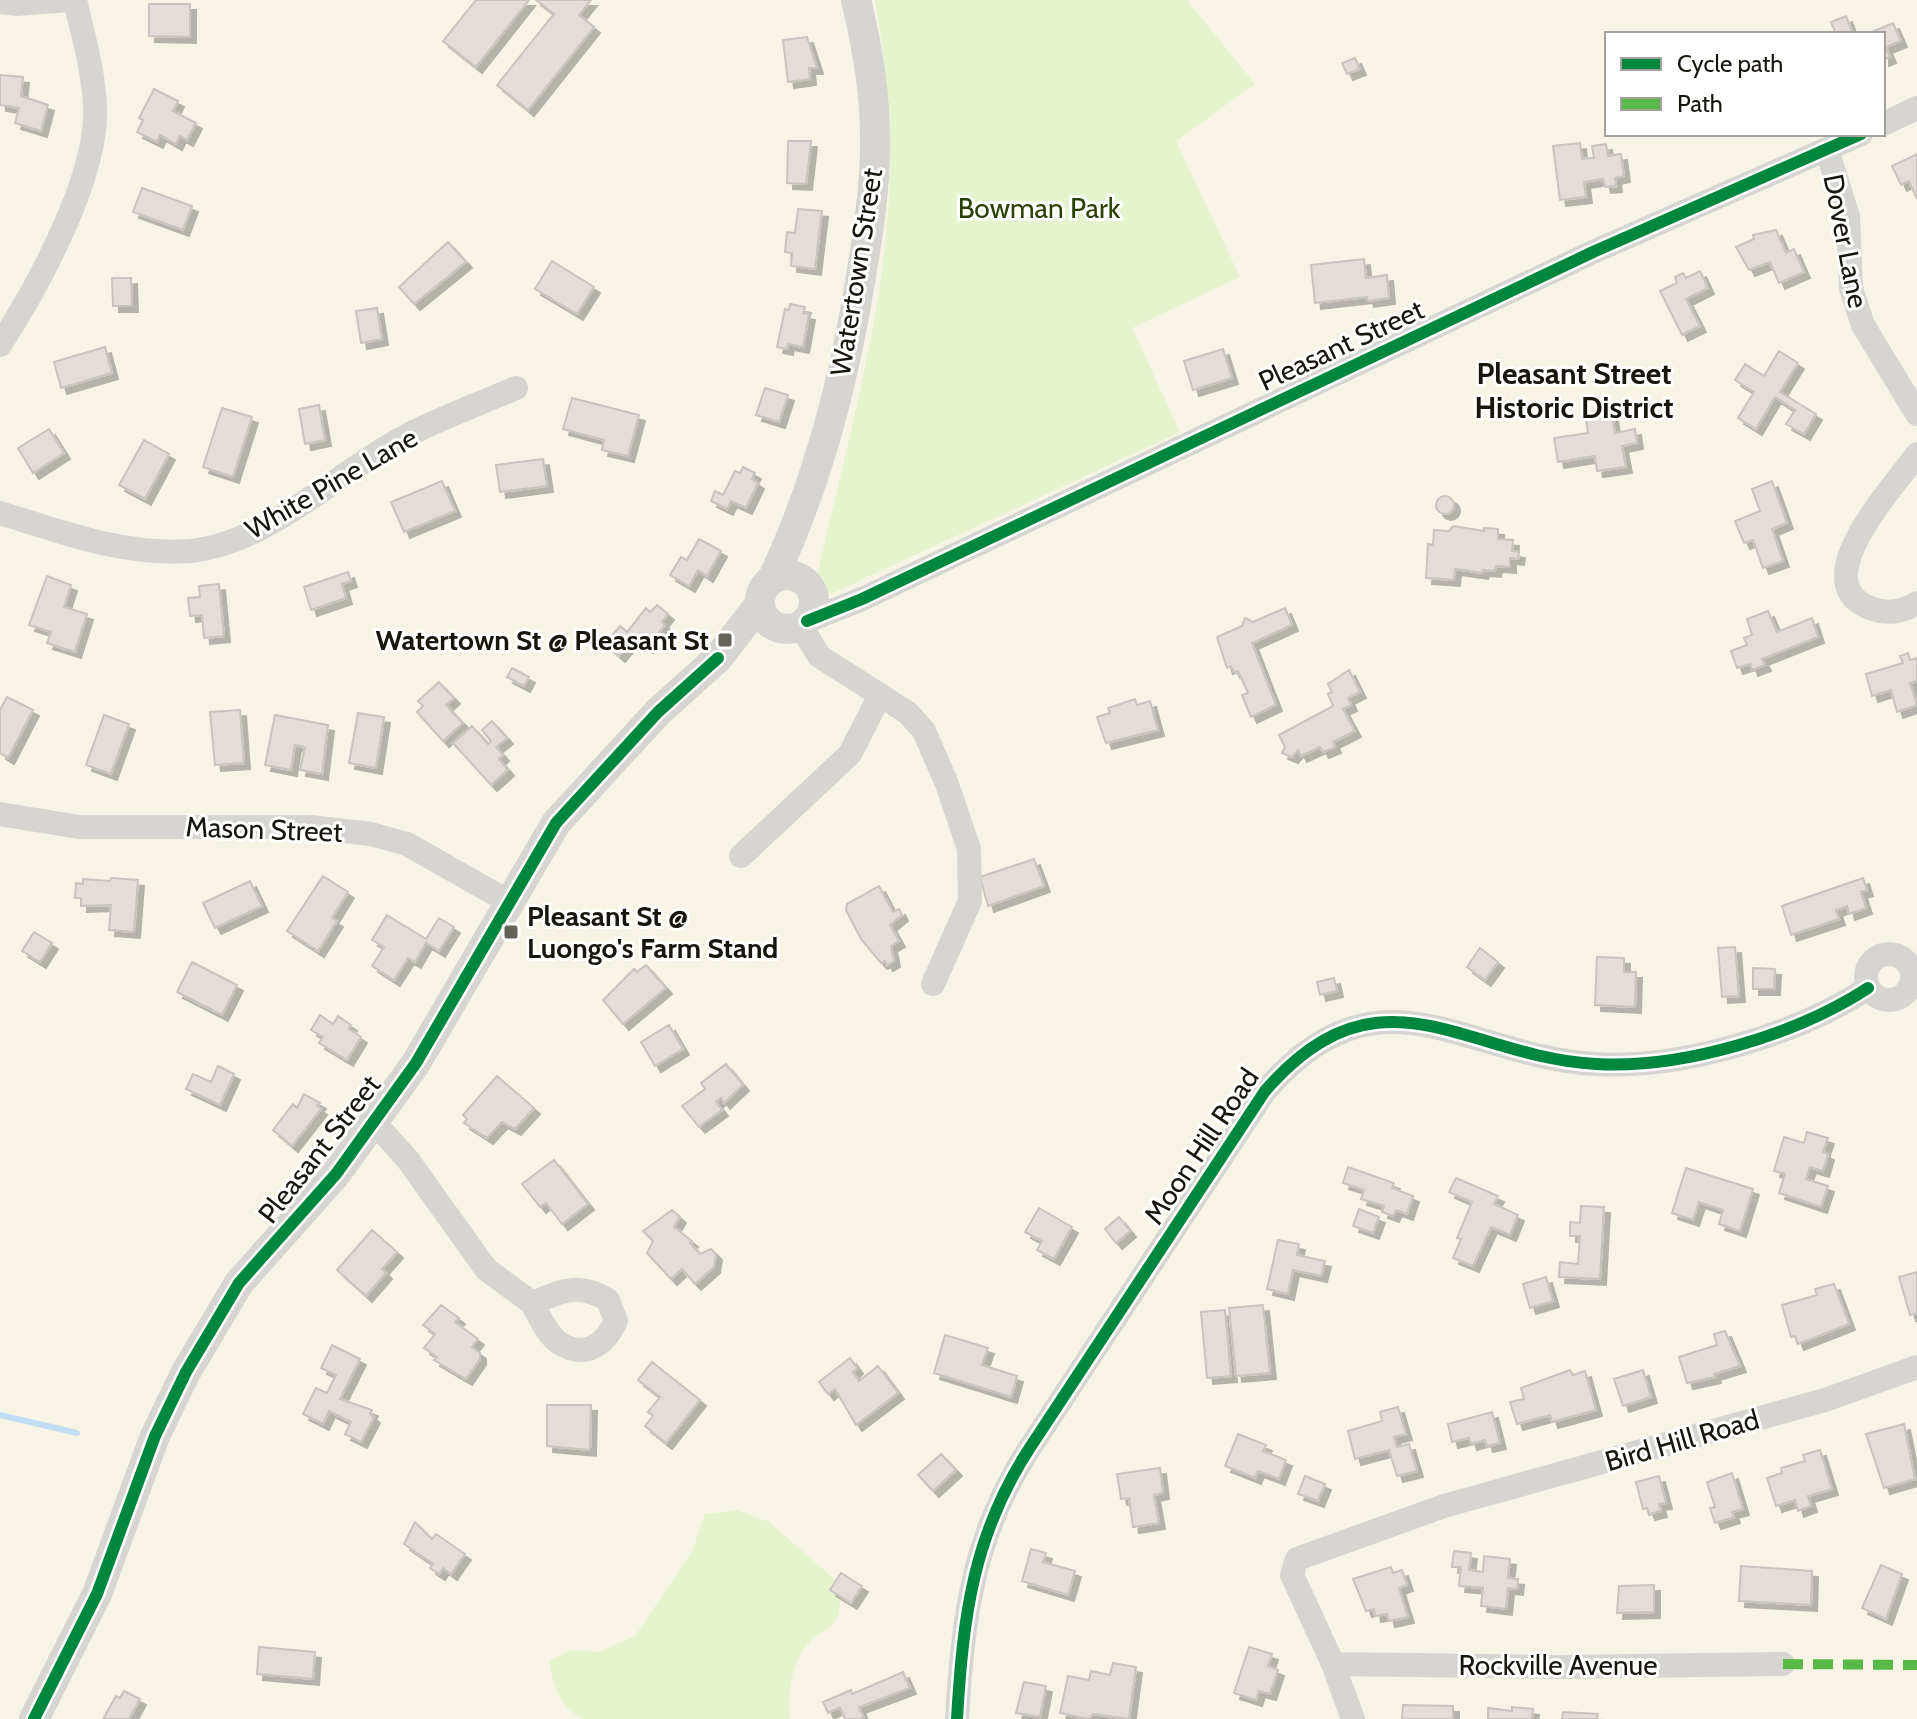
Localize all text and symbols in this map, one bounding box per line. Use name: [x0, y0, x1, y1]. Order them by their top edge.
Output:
legend: [1605, 32, 1885, 136]
text: Cycle path: [1677, 49, 1783, 78]
text: Path: [1677, 89, 1723, 118]
street label: Watertown Street: [823, 166, 889, 378]
street label: Dover Lane: [1816, 171, 1876, 311]
park label: Bowman Park: [958, 191, 1121, 225]
street label: Pleasant Street: [1253, 292, 1429, 398]
district label: Pleasant Street Historic District: [1474, 355, 1674, 426]
street label: White Pine Lane: [239, 420, 423, 546]
place label: Watertown St @ Pleasant St: [375, 623, 709, 657]
marker: Watertown St @ Pleasant St: [716, 631, 734, 649]
street label: Mason Street: [185, 809, 343, 849]
place label: Pleasant St @ Luongo's Farm Stand: [527, 899, 778, 965]
marker: Pleasant St @ Luongo's Farm Stand: [502, 923, 520, 941]
street label: Moon Hill Road: [1136, 1062, 1266, 1230]
street label: Pleasant Street: [251, 1068, 387, 1230]
street label: Bird Hill Road: [1601, 1402, 1763, 1478]
street label: Rockville Avenue: [1458, 1648, 1658, 1682]

